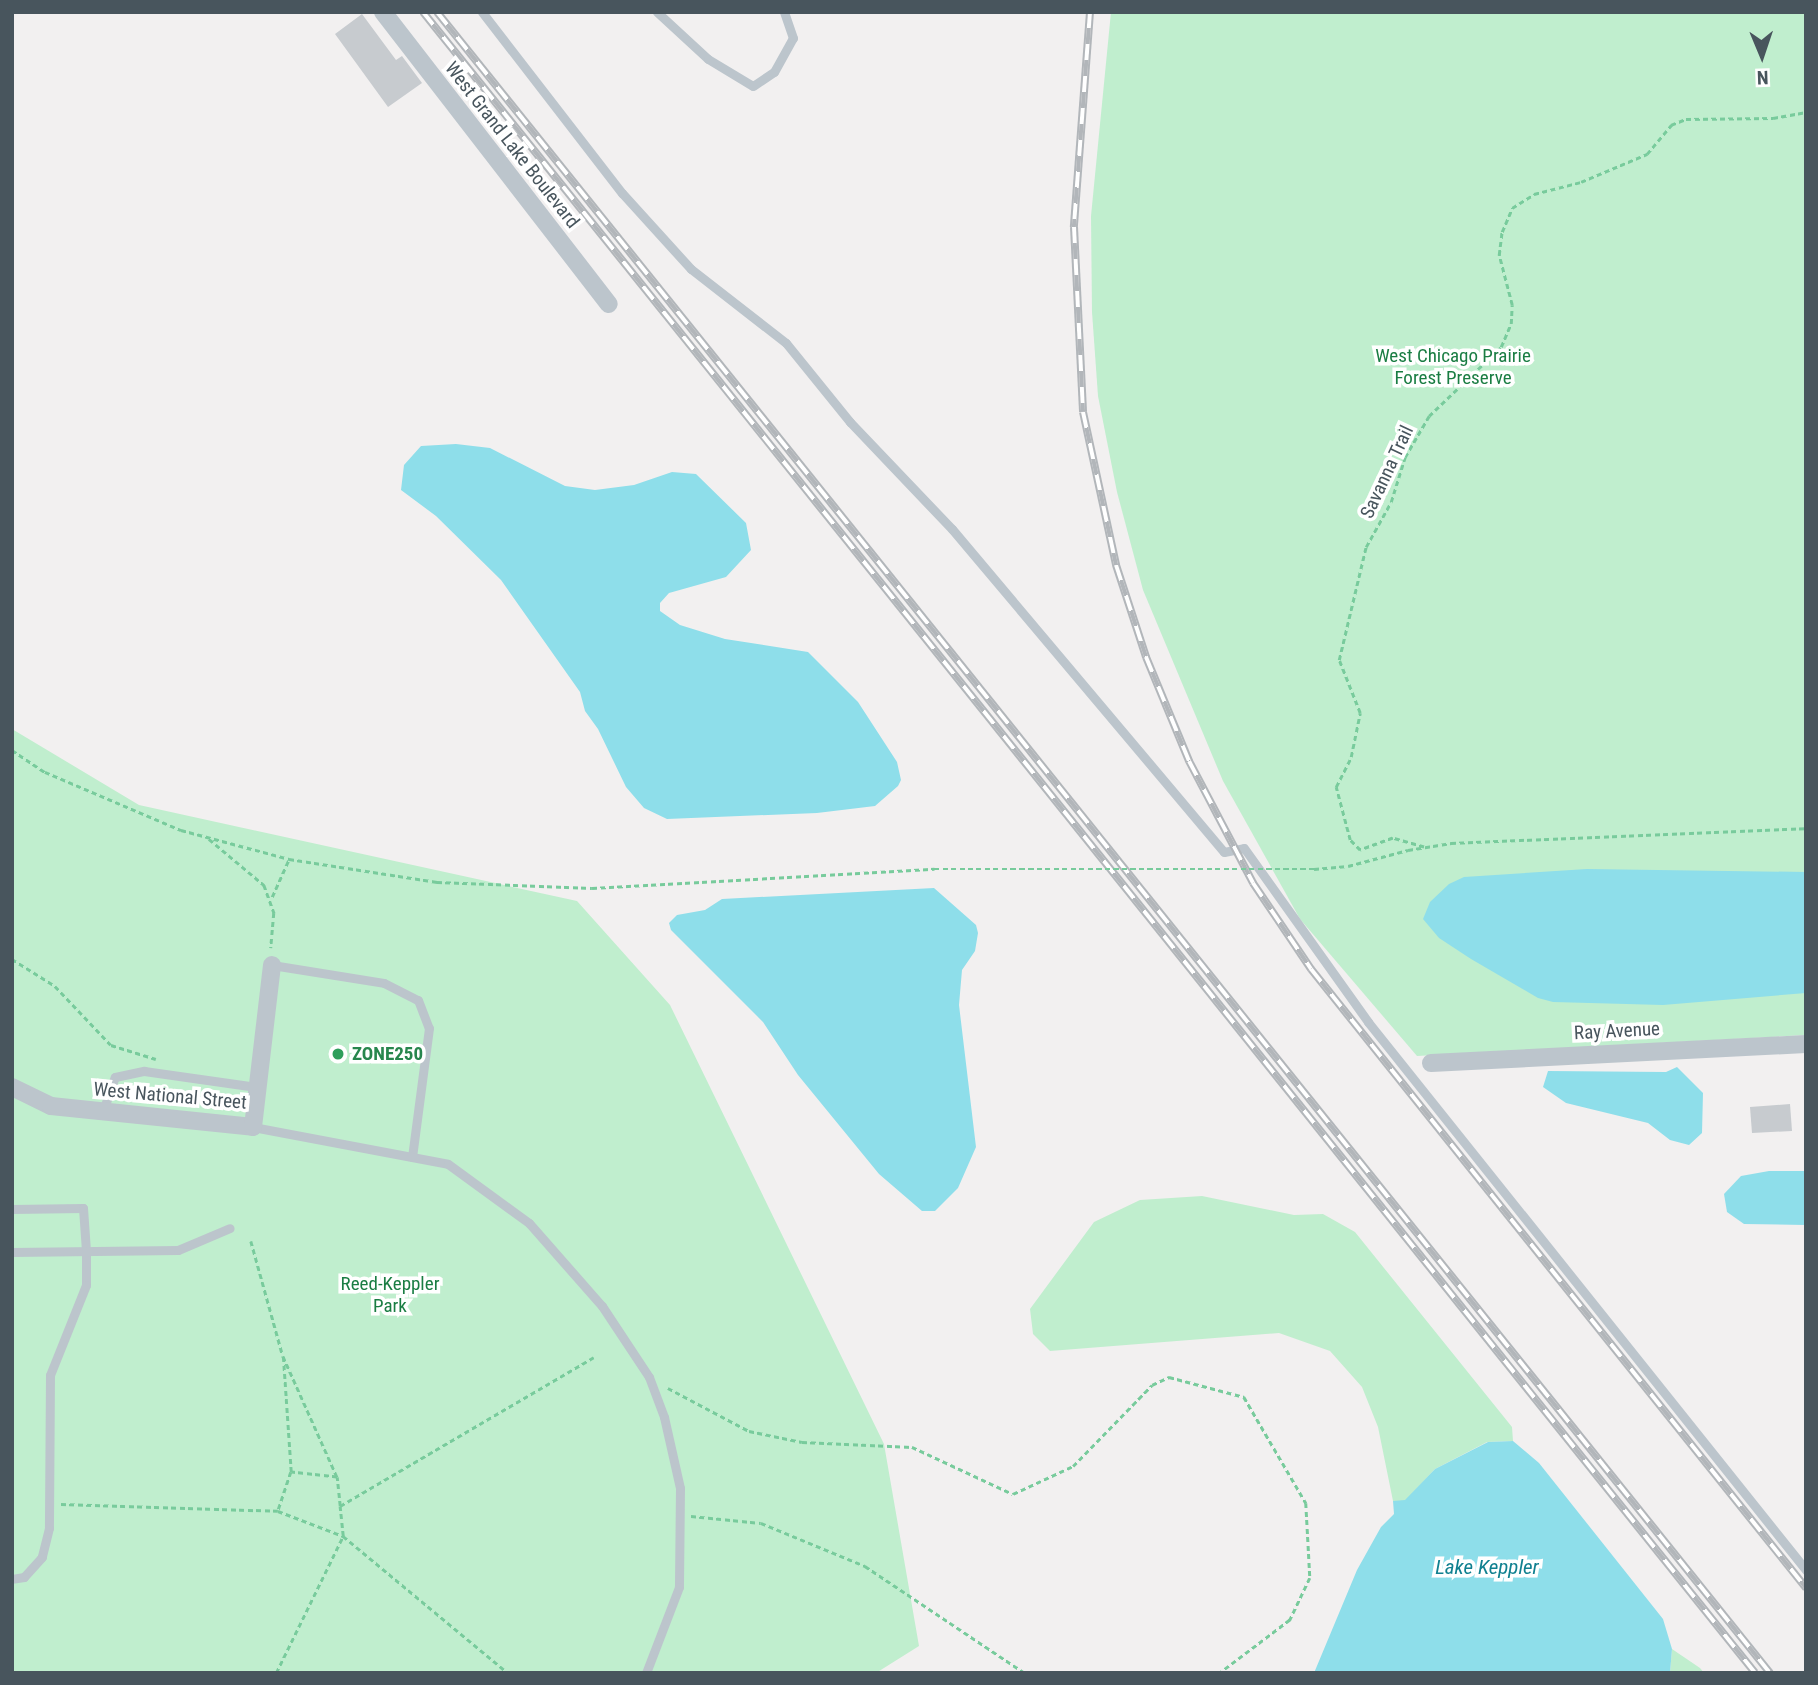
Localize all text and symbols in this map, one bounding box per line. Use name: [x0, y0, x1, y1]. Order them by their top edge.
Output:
north arrow: [1727, 21, 1797, 91]
street label: West Grand Lake Boulevard: [440, 57, 584, 233]
text: N: [1757, 66, 1769, 89]
park label: West Chicago Prairie Forest Preserve: [1375, 345, 1531, 389]
street label: Savanna Trail: [1355, 422, 1419, 522]
street label: Ray Avenue: [1573, 1017, 1661, 1045]
place label: ZONE250: [352, 1043, 423, 1065]
marker: ZONE250: [330, 1046, 346, 1062]
street label: West National Street: [92, 1078, 248, 1114]
park label: Reed-Keppler Park: [341, 1273, 439, 1317]
water label: Lake Keppler: [1435, 1554, 1539, 1580]

